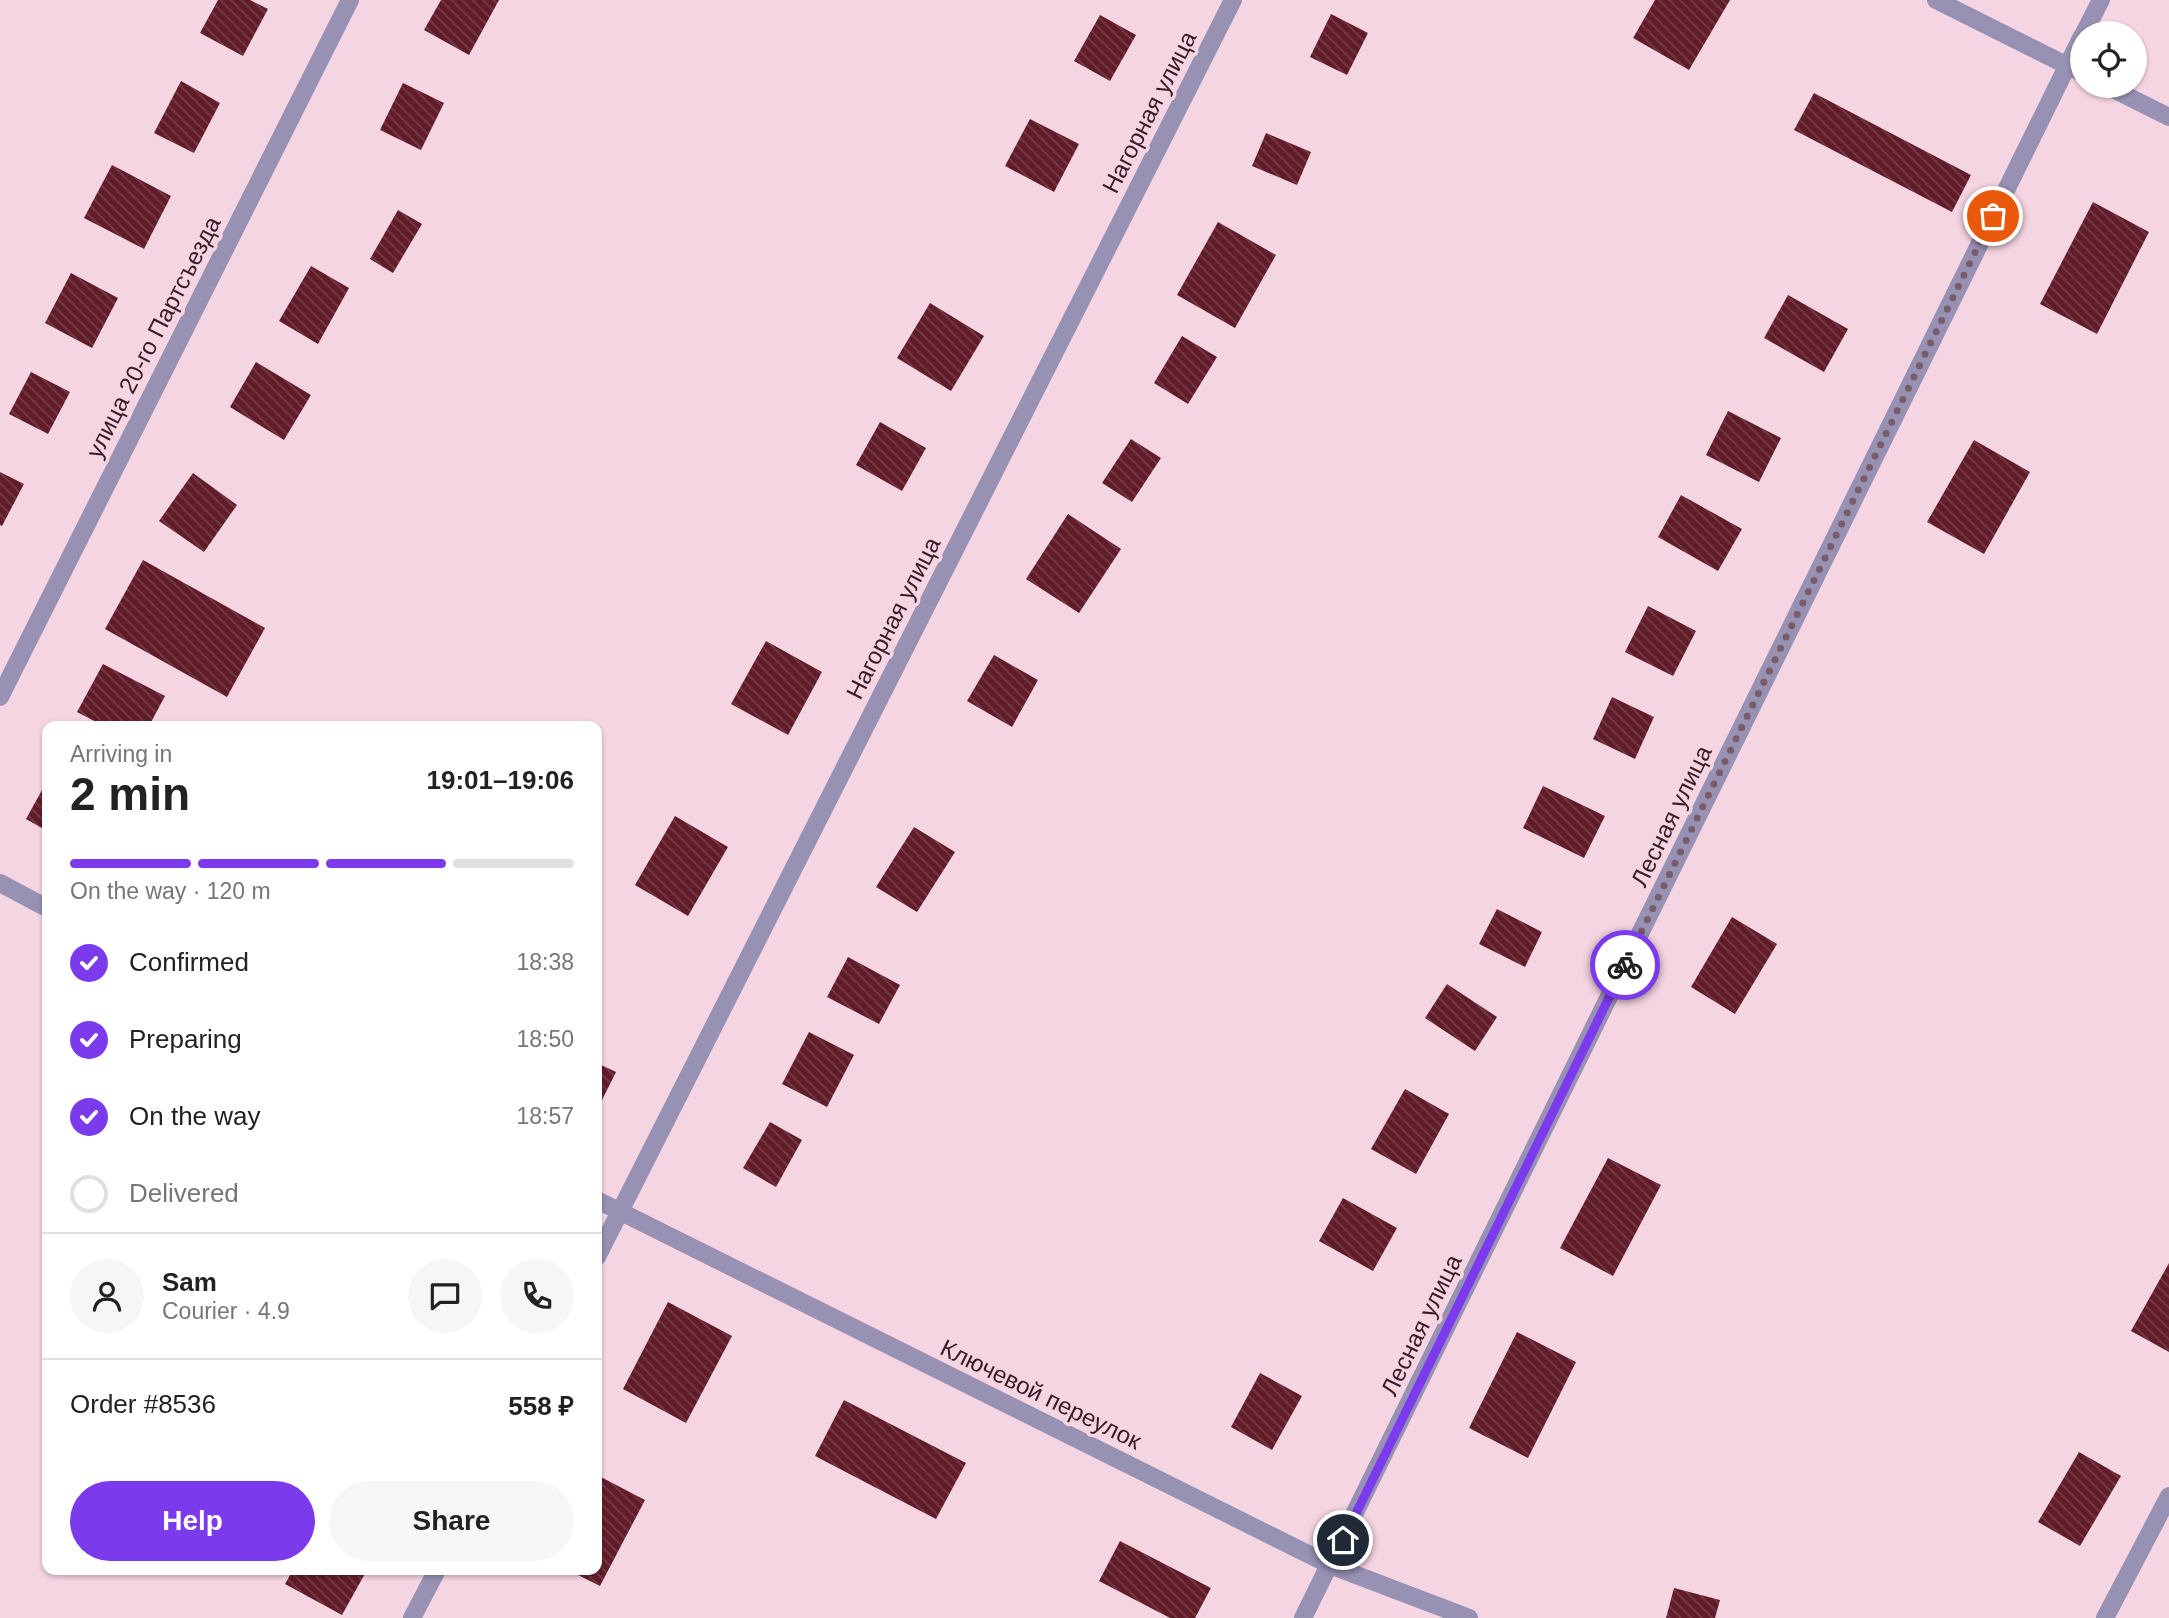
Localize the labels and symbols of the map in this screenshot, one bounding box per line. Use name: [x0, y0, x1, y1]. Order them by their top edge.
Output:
street label: Нагорная улица: [1097, 26, 1202, 197]
pin: [1963, 186, 2023, 246]
street label: улица 20-го Партсъезда: [80, 211, 226, 462]
street label: Нагорная улица: [841, 532, 946, 703]
street label: Лесная улица: [1625, 741, 1717, 891]
courier: [1590, 930, 1660, 1000]
street label: Лесная улица: [1375, 1250, 1467, 1400]
street label: Ключевой переулок: [936, 1334, 1146, 1454]
pin: [1313, 1510, 1373, 1570]

